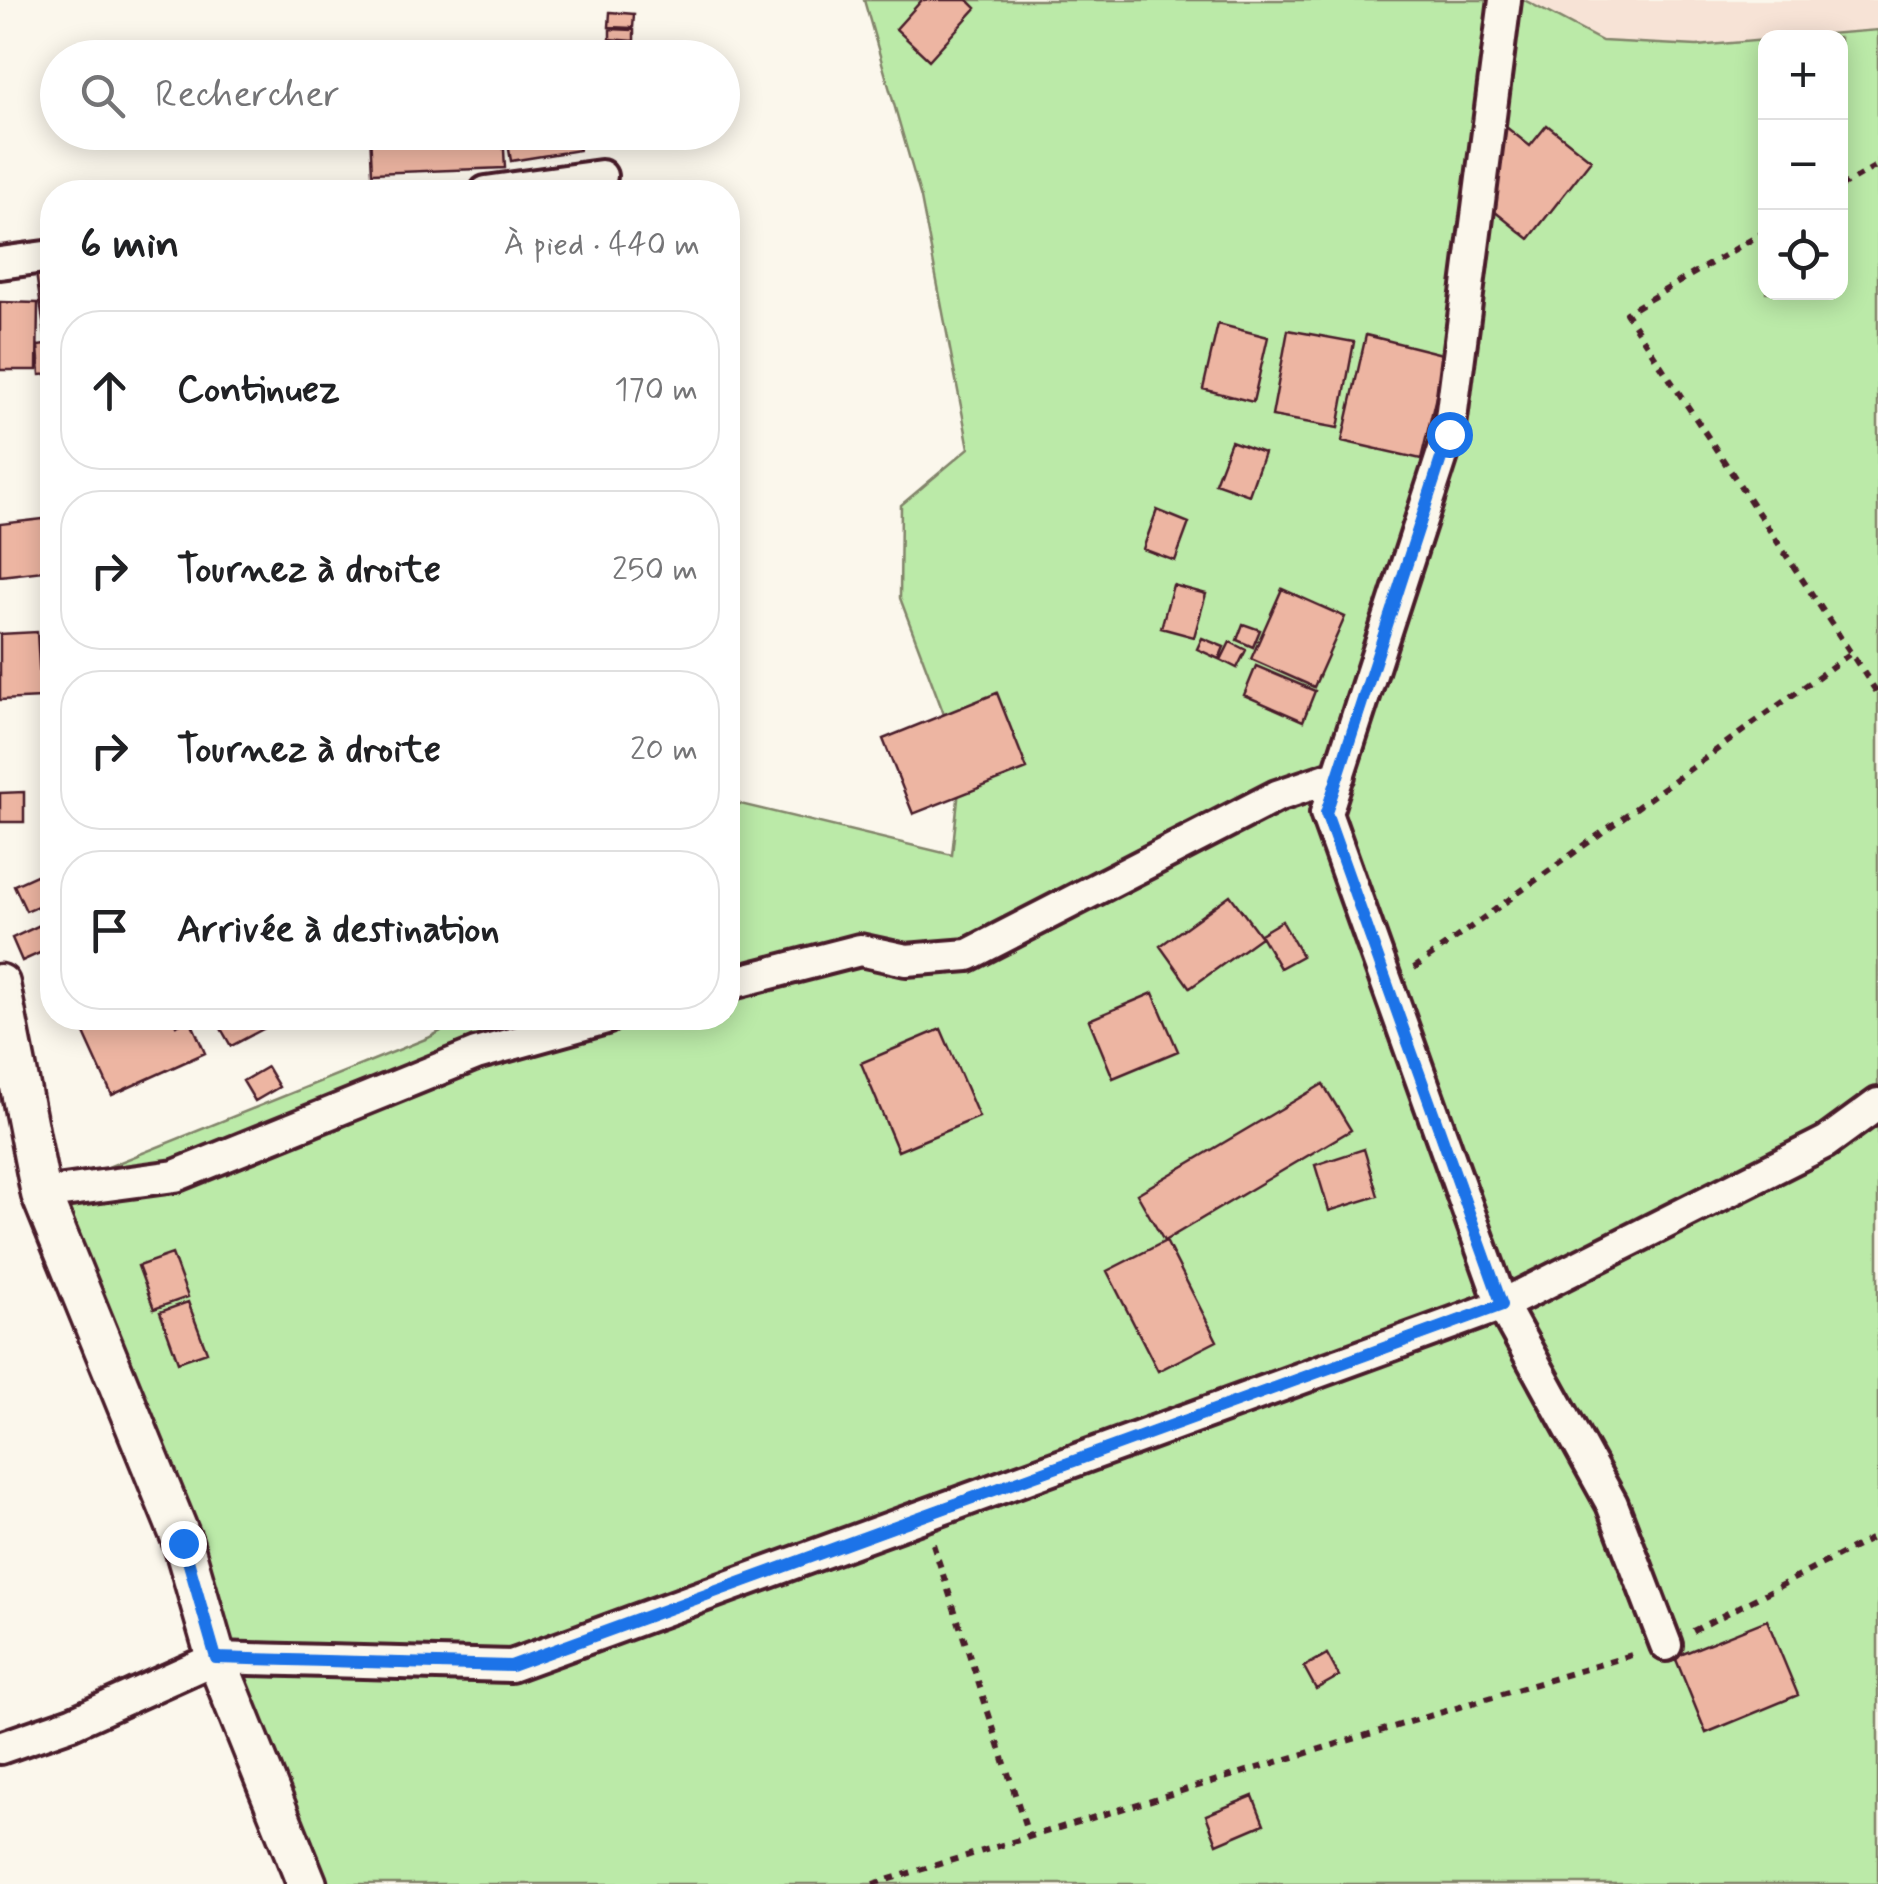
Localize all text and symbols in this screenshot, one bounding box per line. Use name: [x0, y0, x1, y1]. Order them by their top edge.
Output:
map controls: [1758, 30, 1848, 300]
button: +: [1758, 30, 1848, 120]
search box: [40, 40, 740, 150]
icon: search: [75, 68, 130, 123]
text: Rechercher: [155, 71, 340, 120]
button: −: [1758, 120, 1848, 210]
button: locate: [1758, 210, 1848, 300]
text: 6 min: [80, 218, 179, 273]
text: À pied · 440 m: [504, 224, 700, 266]
icon: ahead: [82, 363, 137, 418]
text: Continuez: [177, 366, 340, 415]
text: 170 m: [614, 369, 698, 411]
route start: [1427, 412, 1473, 458]
icon: right: [82, 543, 137, 598]
text: Tournez à droite: [177, 546, 441, 595]
text: 250 m: [612, 549, 698, 591]
icon: right: [82, 723, 137, 778]
text: Tournez à droite: [177, 726, 441, 775]
text: 20 m: [630, 729, 698, 771]
icon: arrive: [82, 903, 137, 958]
text: Arrivée à destination: [177, 906, 500, 955]
route end: [161, 1521, 207, 1567]

